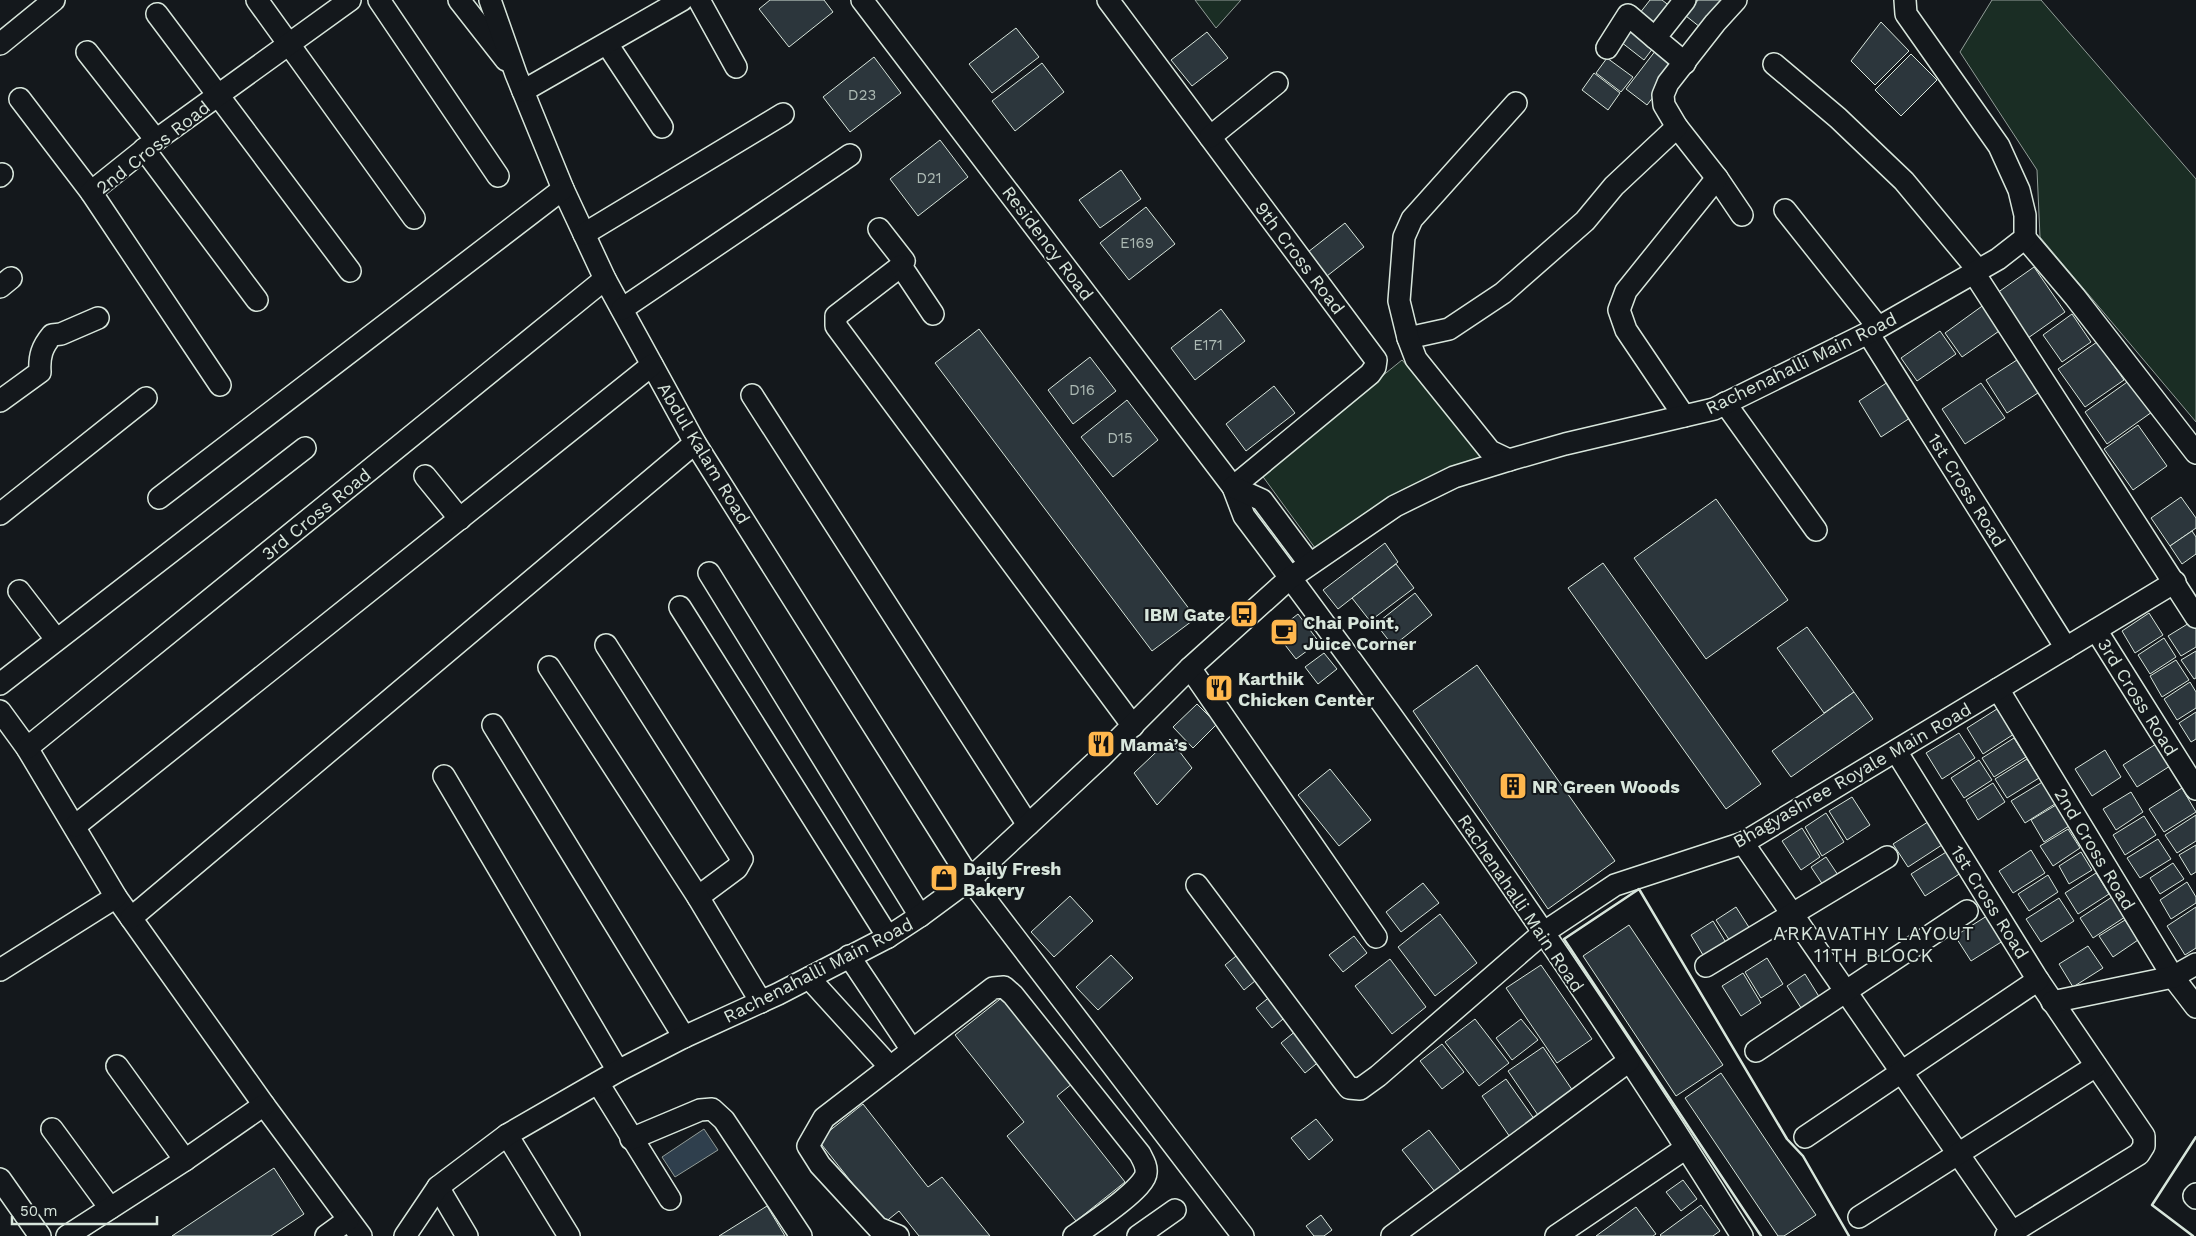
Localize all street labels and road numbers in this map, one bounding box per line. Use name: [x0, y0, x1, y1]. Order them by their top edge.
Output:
street label: 2nd Cross Road: [92, 96, 214, 198]
street label: Residency Road: [998, 182, 1098, 304]
street label: 9th Cross Road: [1251, 198, 1349, 318]
street label: Rachenahalli Main Road: [1702, 308, 1900, 418]
street label: Abdul Kalam Road: [653, 378, 755, 528]
street label: 1st Cross Road: [1924, 430, 2010, 550]
street label: 3rd Cross Road: [257, 464, 375, 564]
street label: 3rd Cross Road: [2094, 635, 2182, 759]
street label: Bhagyashree Royale Main Road: [1729, 698, 1975, 852]
street label: 2nd Cross Road: [2050, 784, 2140, 914]
street label: Rachenahalli Main Road: [1454, 810, 1588, 996]
street label: 1st Cross Road: [1947, 842, 2033, 962]
street label: Rachenahalli Main Road: [720, 913, 916, 1027]

